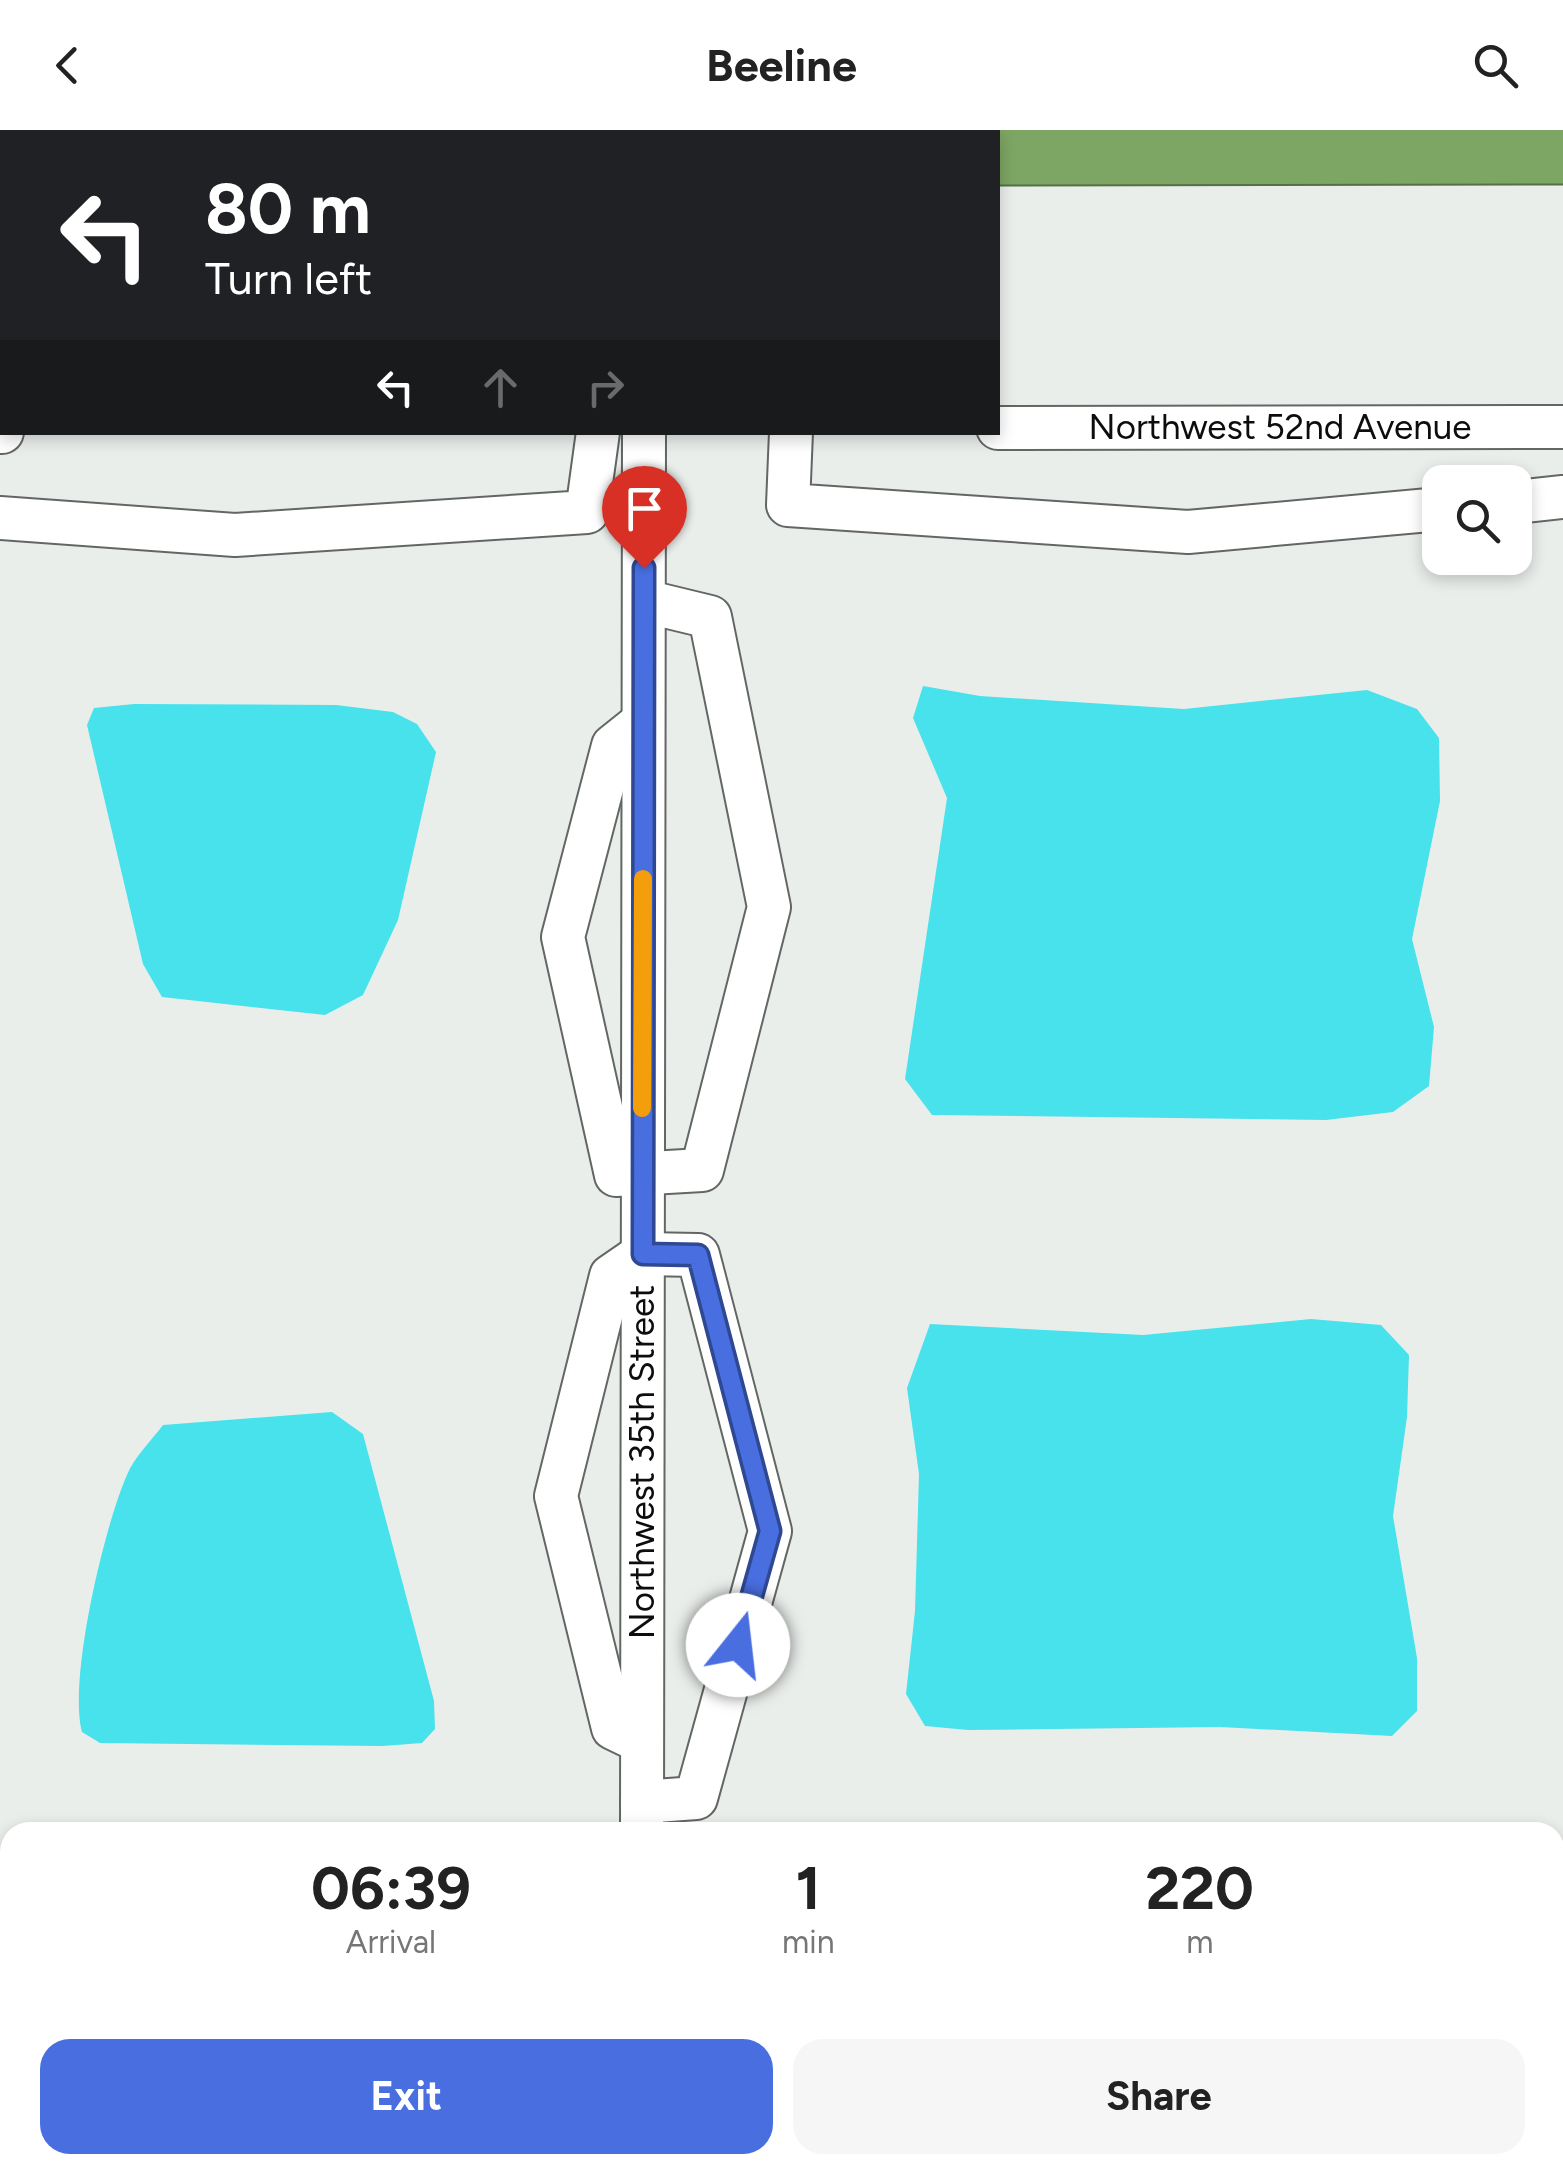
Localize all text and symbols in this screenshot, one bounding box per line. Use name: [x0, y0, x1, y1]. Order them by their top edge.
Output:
icon: back: [40, 38, 95, 93]
text: Beeline: [706, 38, 857, 92]
icon: search: [1468, 38, 1523, 93]
text: 80 m: [205, 166, 371, 251]
icon: left: [40, 170, 170, 300]
text: Turn left: [205, 251, 372, 305]
icon: left: [368, 360, 423, 415]
icon: ahead: [473, 360, 528, 415]
icon: right: [578, 360, 633, 415]
street label: Northwest 52nd Avenue: [1089, 406, 1471, 448]
map controls: [1422, 465, 1532, 575]
button: search: [1422, 465, 1532, 575]
pin: [602, 466, 687, 569]
icon: arrive: [617, 481, 672, 536]
street label: Northwest 35th Street: [621, 1285, 663, 1639]
position arrow: [686, 1593, 790, 1697]
text: 06:39: [311, 1852, 471, 1924]
text: 1: [796, 1852, 821, 1924]
text: 220: [1146, 1852, 1254, 1924]
text: Arrival: [346, 1923, 436, 1961]
text: min: [782, 1923, 835, 1961]
text: m: [1186, 1923, 1213, 1961]
button: Exit: [40, 2039, 773, 2154]
button: Share: [793, 2039, 1525, 2154]

